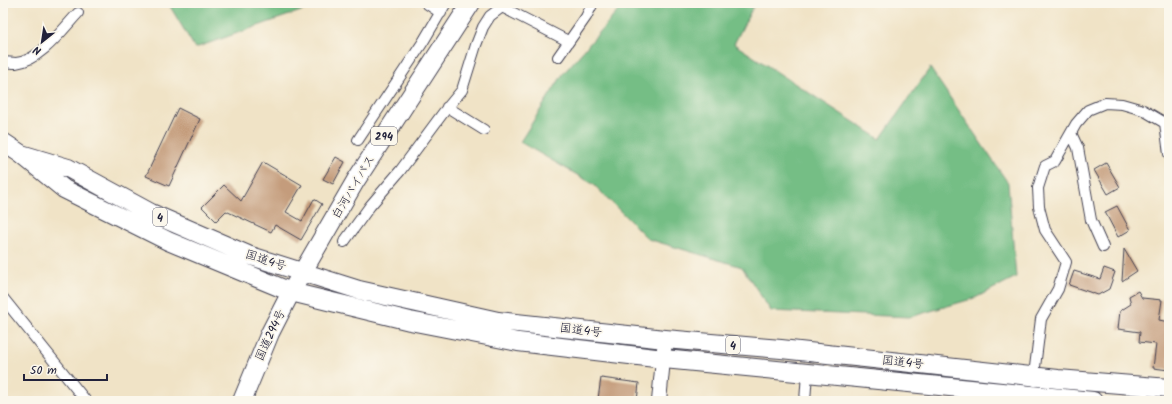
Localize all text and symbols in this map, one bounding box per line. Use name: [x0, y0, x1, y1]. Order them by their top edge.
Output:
north arrow: [22, 22, 62, 62]
text: N: [30, 40, 45, 59]
road number: 294: [371, 127, 397, 145]
street label: 白河バイパス: [327, 152, 380, 223]
road number: 4: [153, 208, 167, 226]
street label: 国道4号: [243, 245, 289, 276]
street label: 国道294号: [250, 306, 291, 364]
street label: 国道4号: [559, 318, 603, 343]
road number: 4: [726, 336, 740, 354]
street label: 国道4号: [881, 351, 925, 374]
scale bar: [24, 356, 107, 382]
text: 50 m: [30, 361, 57, 380]

